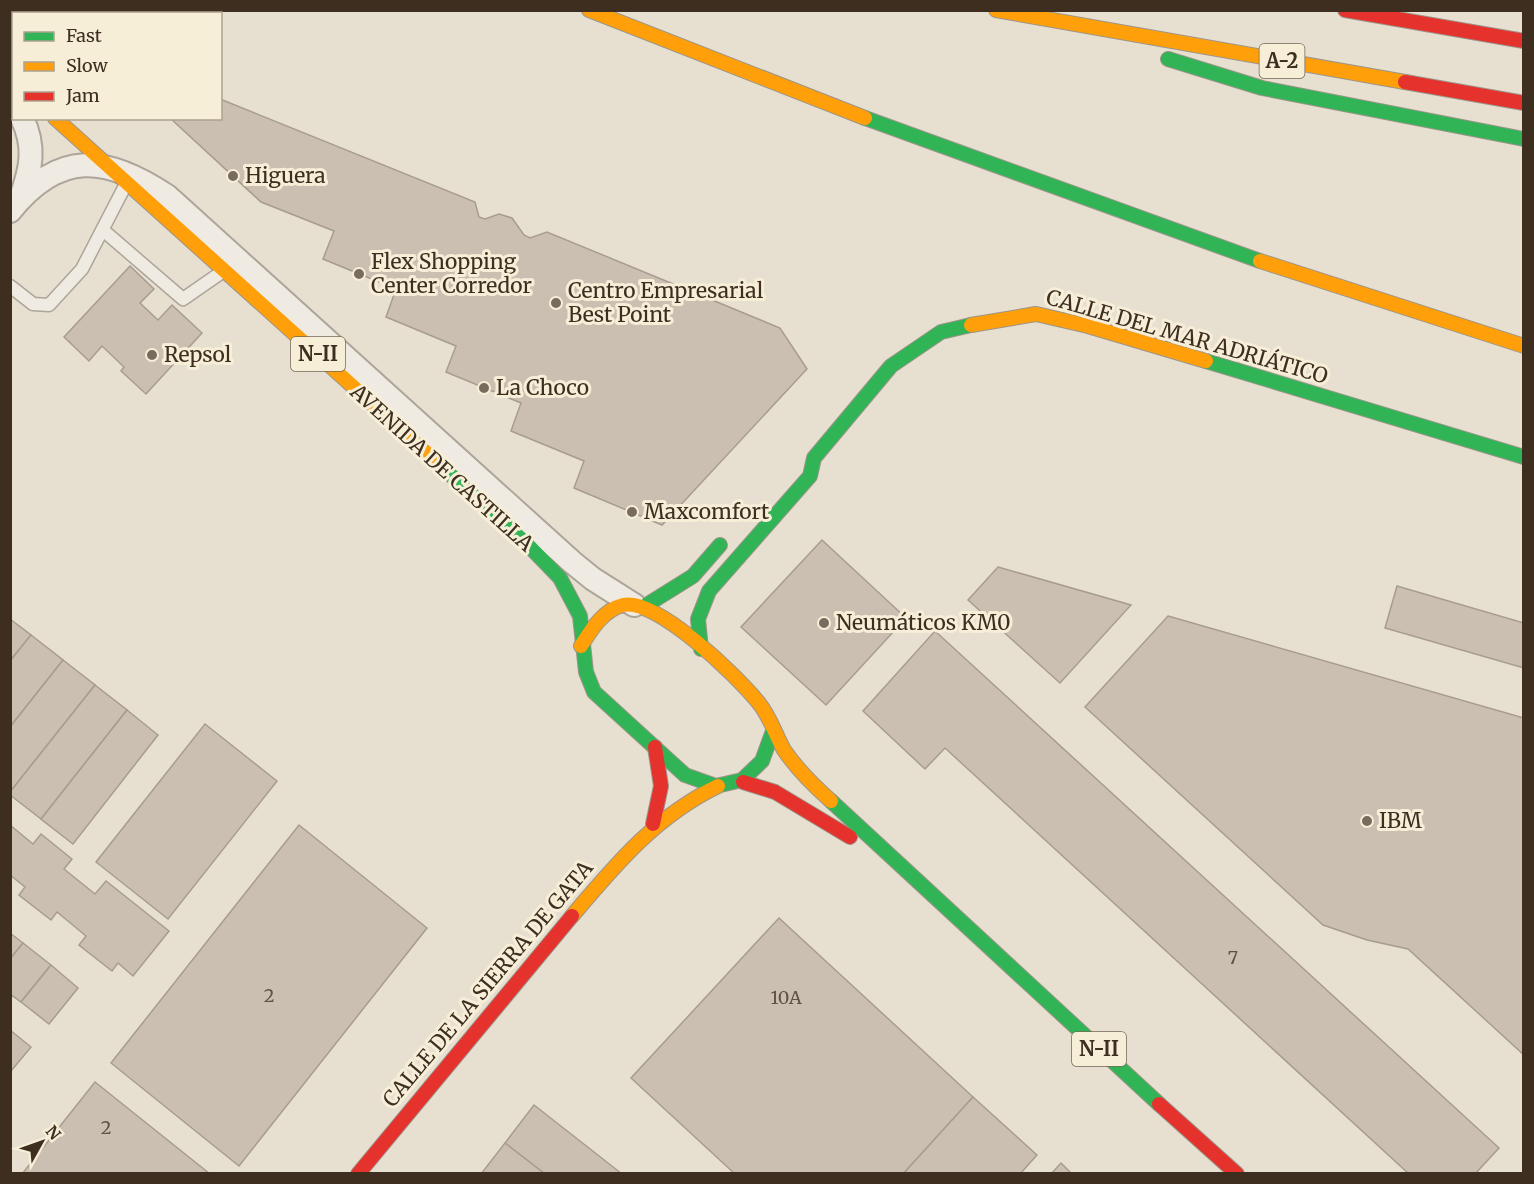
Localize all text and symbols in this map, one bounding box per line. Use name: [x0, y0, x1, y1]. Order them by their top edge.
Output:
legend: [12, 12, 222, 120]
text: Fast: [66, 24, 102, 47]
road number: A-2: [1260, 44, 1304, 78]
text: Slow: [66, 54, 109, 77]
text: Jam: [65, 84, 100, 107]
place label: Higuera: [245, 162, 326, 189]
marker: Higuera: [226, 169, 240, 183]
place label: Flex Shopping Center Corredor: [371, 248, 532, 299]
marker: Flex Shopping Center Corredor: [352, 267, 366, 281]
place label: Centro Empresarial Best Point: [568, 277, 764, 328]
street label: CALLE DEL MAR ADRIÁTICO: [1043, 282, 1331, 390]
marker: Centro Empresarial Best Point: [549, 296, 563, 310]
road number: N-II: [291, 337, 345, 371]
place label: Repsol: [164, 341, 232, 368]
marker: Repsol: [145, 348, 159, 362]
place label: La Choco: [496, 374, 589, 401]
street label: AVENIDA DE CASTILLA: [344, 377, 540, 557]
marker: La Choco: [477, 381, 491, 395]
place label: Maxcomfort: [644, 498, 769, 525]
marker: Maxcomfort: [625, 505, 639, 519]
place label: Neumáticos KM0: [836, 609, 1011, 636]
marker: Neumáticos KM0: [817, 616, 831, 630]
place label: IBM: [1379, 807, 1422, 834]
marker: IBM: [1360, 814, 1374, 828]
street label: CALLE DE LA SIERRA DE GATA: [377, 855, 599, 1112]
house number: 7: [1228, 946, 1238, 969]
house number: 2: [264, 984, 274, 1007]
house number: 10A: [770, 986, 802, 1009]
road number: N-II: [1072, 1032, 1126, 1066]
north arrow: [12, 1112, 72, 1172]
house number: 2: [101, 1116, 111, 1139]
text: N: [42, 1121, 65, 1144]

